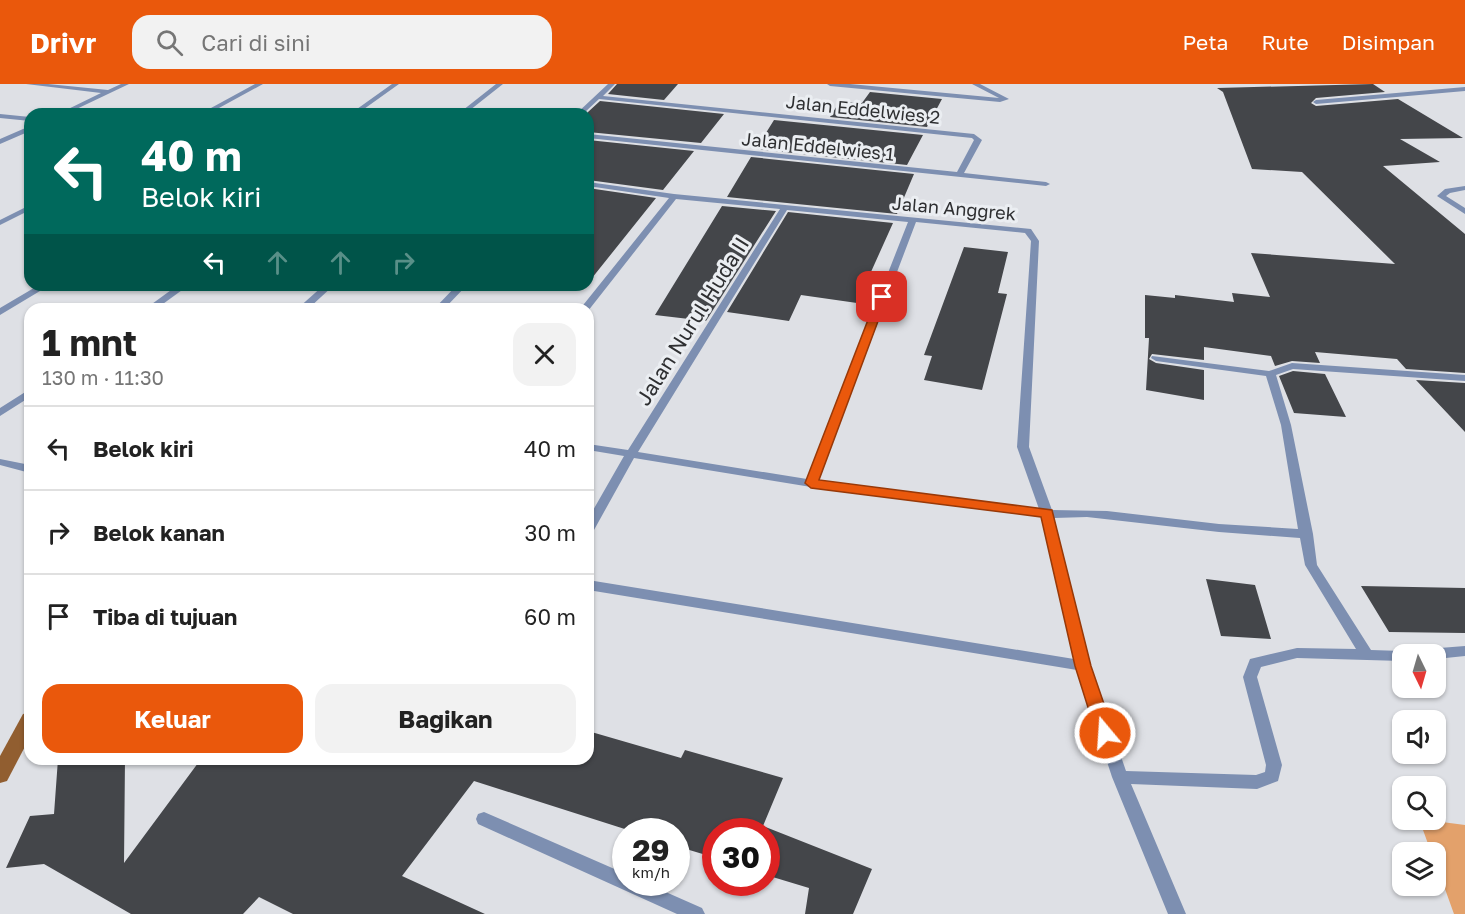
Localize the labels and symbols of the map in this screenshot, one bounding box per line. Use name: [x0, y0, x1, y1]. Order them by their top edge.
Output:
street label: Jalan Eddelwies 2: [785, 90, 941, 128]
street label: Jalan Eddelwies 1: [741, 127, 896, 165]
street label: Jalan Anggrek: [891, 192, 1017, 224]
street label: Jalan Nurul Huda II: [630, 232, 754, 410]
pin: [856, 271, 907, 322]
north arrow: [1392, 644, 1446, 698]
position arrow: [1073, 701, 1137, 765]
speed limit sign: 30: [702, 818, 780, 896]

